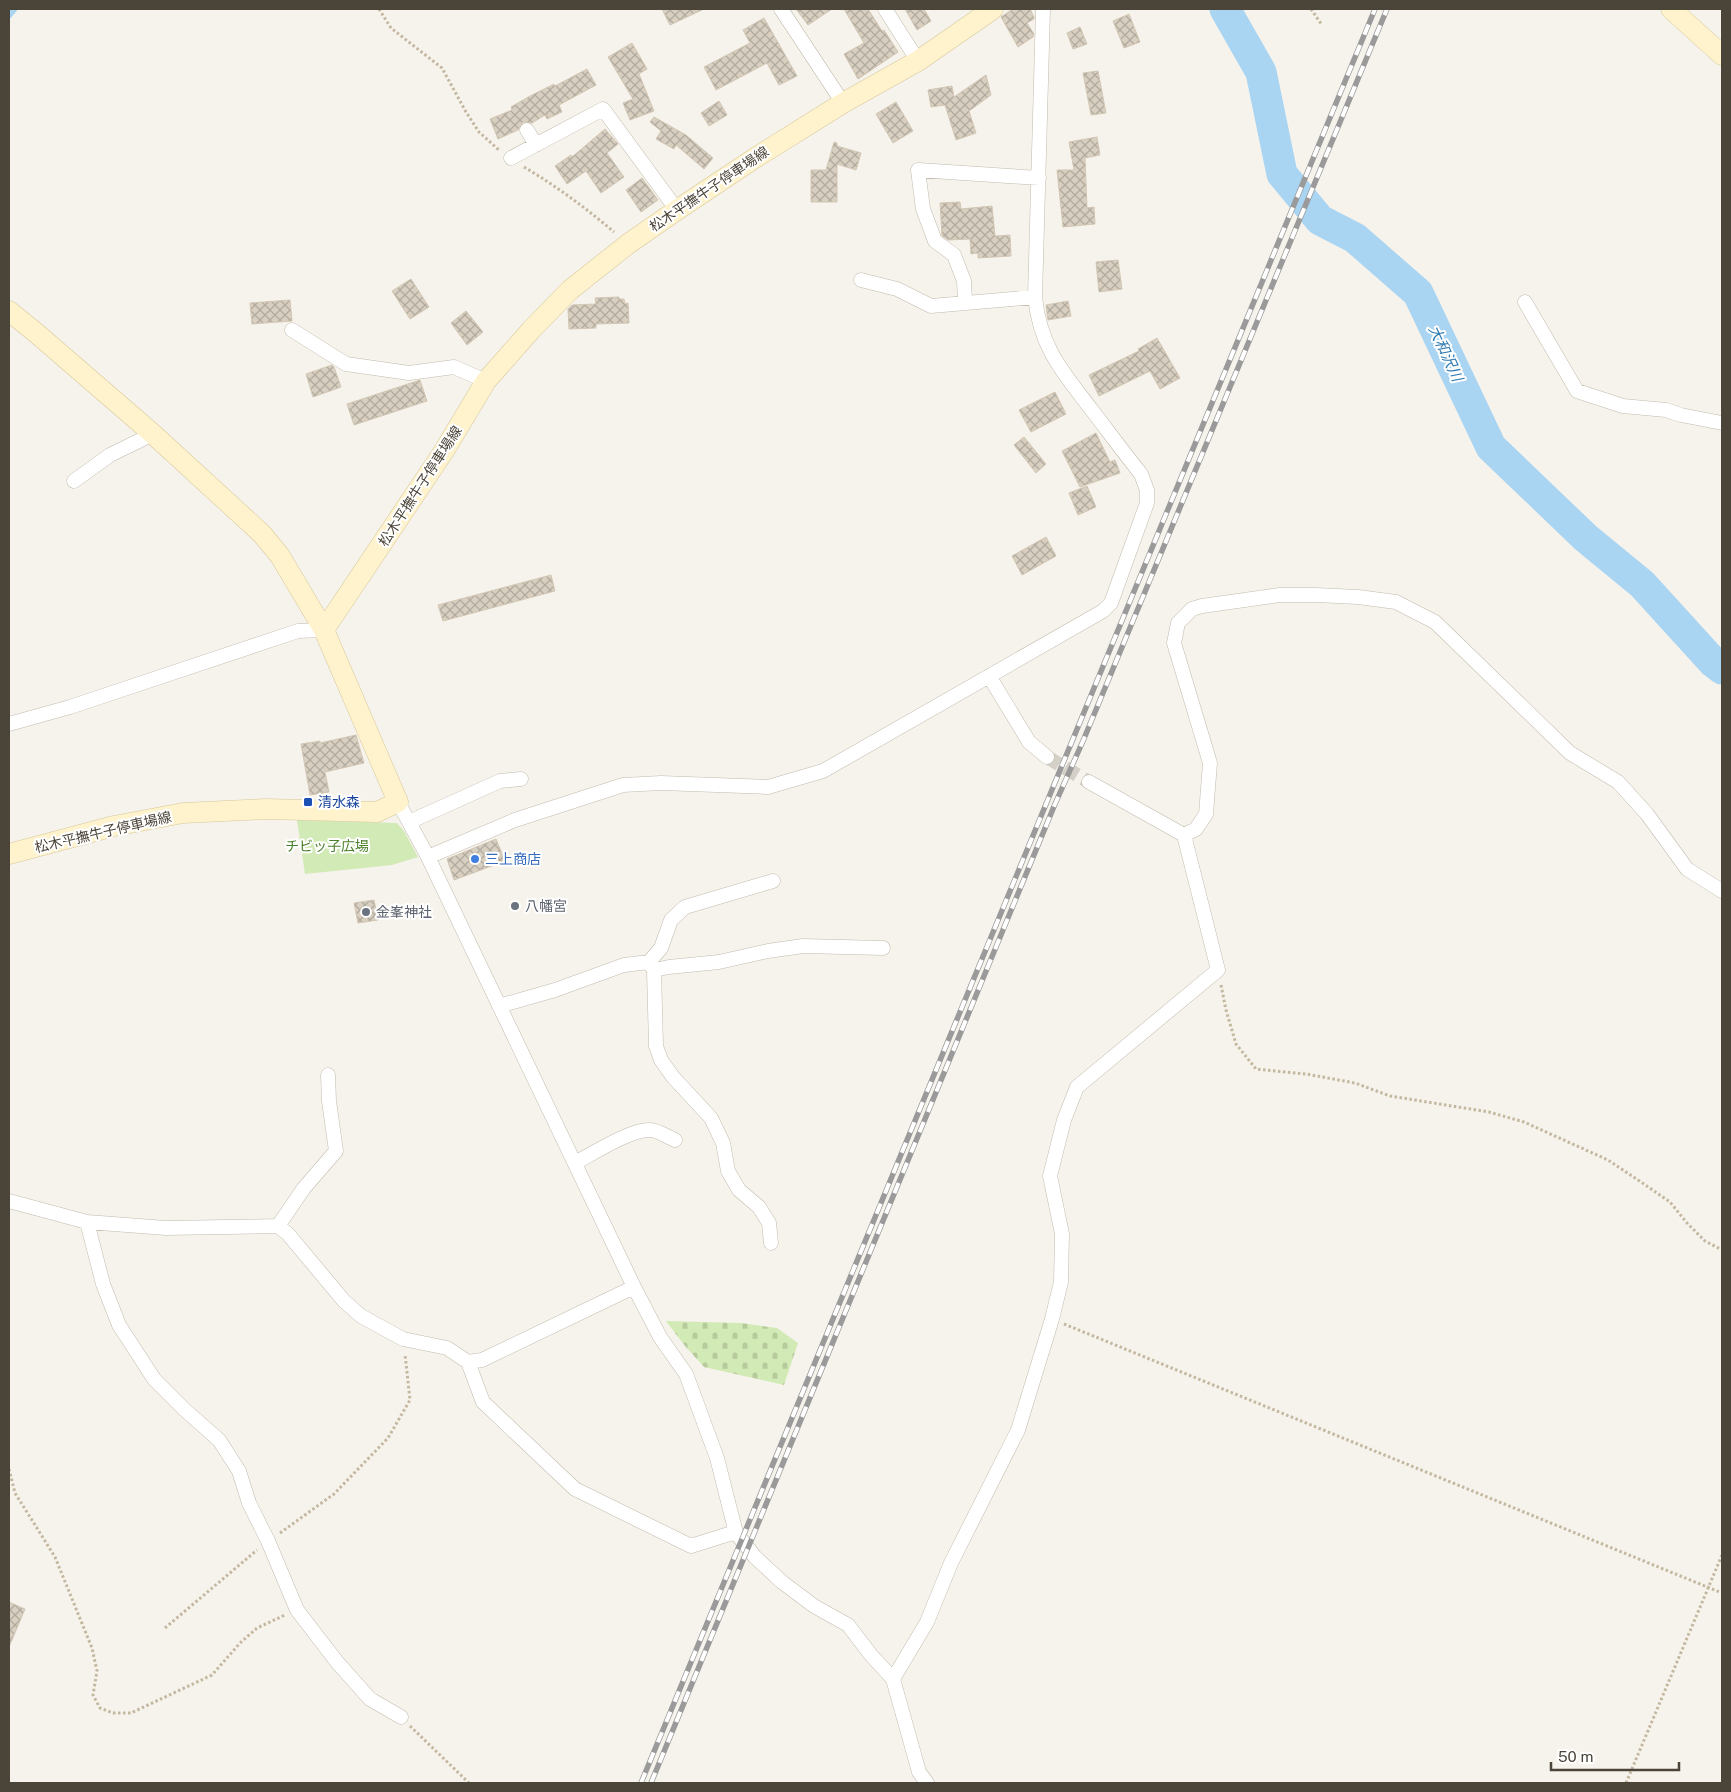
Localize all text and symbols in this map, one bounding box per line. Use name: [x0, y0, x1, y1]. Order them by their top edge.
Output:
street label: 松木平撫牛子停車場線: [646, 143, 772, 235]
water label: 大和沢川: [1426, 322, 1467, 386]
street label: 松木平撫牛子停車場線: [375, 423, 465, 549]
place label: 清水森: [318, 794, 360, 810]
marker: 清水森: [302, 796, 314, 808]
street label: 松木平撫牛子停車場線: [33, 808, 173, 856]
park label: チビッ子広場: [285, 838, 369, 854]
place label: 三上商店: [485, 851, 541, 867]
marker: 三上商店: [469, 853, 481, 865]
place label: 八幡宮: [525, 898, 567, 914]
marker: 八幡宮: [509, 900, 521, 912]
place label: 金峯神社: [376, 904, 432, 920]
marker: 金峯神社: [360, 906, 372, 918]
scale bar: [1551, 1740, 1678, 1772]
text: 50 m: [1558, 1748, 1593, 1765]

